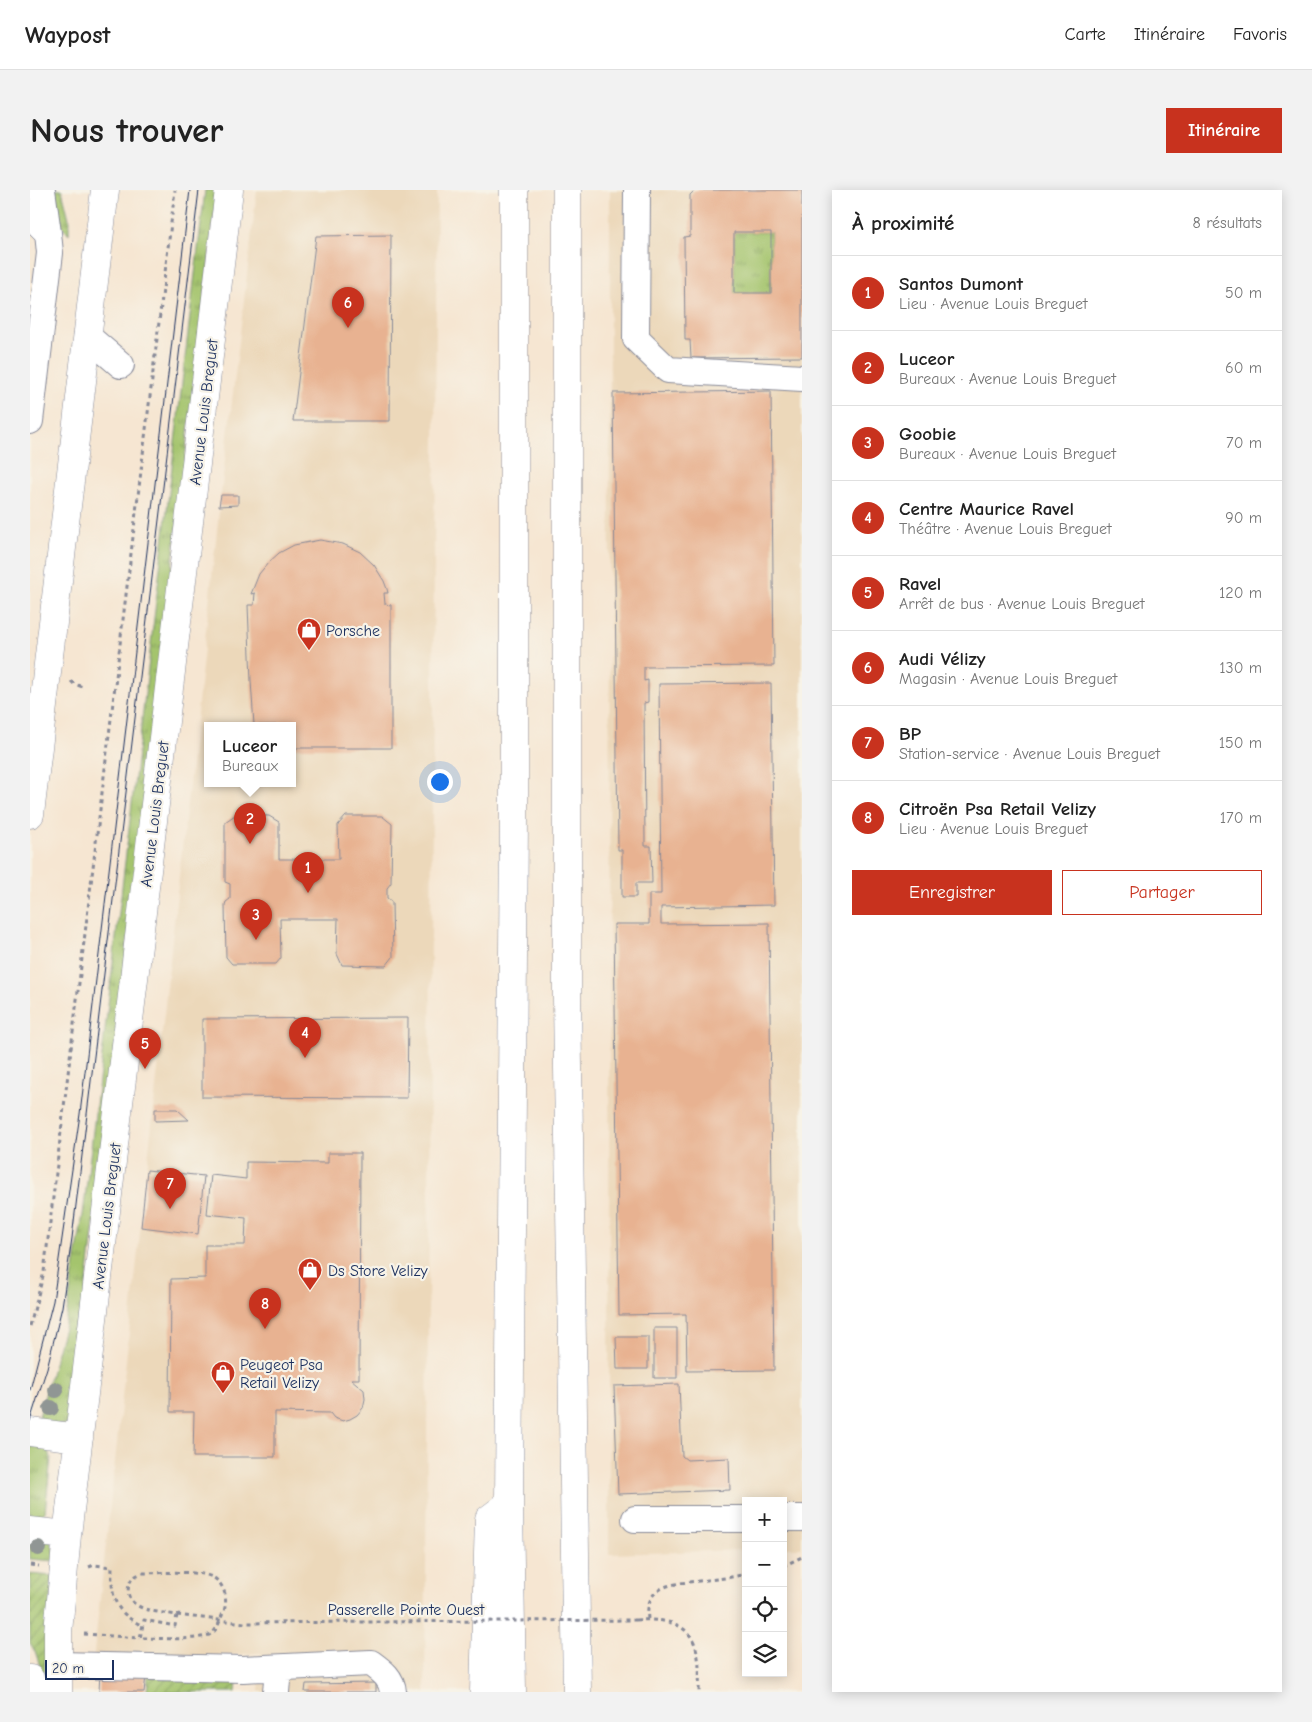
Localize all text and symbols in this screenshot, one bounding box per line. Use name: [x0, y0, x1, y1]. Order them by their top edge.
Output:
text: Waypost: [25, 21, 110, 49]
text: Carte: [1065, 24, 1106, 45]
text: Itinéraire: [1134, 24, 1205, 45]
text: Favoris: [1233, 24, 1287, 45]
button: Itinéraire: [1166, 108, 1282, 153]
text: Nous trouver: [30, 110, 223, 151]
text: À proximité: [852, 211, 954, 235]
text: 8 résultats: [1193, 214, 1262, 232]
text: Santos Dumont: [899, 273, 1023, 295]
text: 1: [865, 284, 871, 302]
text: 50 m: [1225, 284, 1262, 302]
pin: 6: [332, 287, 364, 328]
text: Lieu · Avenue Louis Breguet: [899, 295, 1088, 313]
street label: Avenue Louis Breguet: [186, 338, 222, 486]
text: Luceor: [899, 348, 954, 370]
text: 2: [864, 359, 872, 377]
text: 60 m: [1225, 359, 1262, 377]
text: Bureaux · Avenue Louis Breguet: [899, 370, 1116, 388]
text: Goobie: [899, 423, 956, 445]
text: 3: [864, 434, 872, 452]
text: 70 m: [1226, 434, 1262, 452]
text: Bureaux · Avenue Louis Breguet: [899, 445, 1116, 463]
text: Centre Maurice Ravel: [899, 498, 1074, 520]
text: 4: [864, 509, 872, 527]
text: 90 m: [1225, 509, 1262, 527]
text: Théâtre · Avenue Louis Breguet: [899, 520, 1112, 538]
text: Ravel: [899, 573, 941, 595]
text: 5: [864, 584, 872, 602]
text: 120 m: [1219, 584, 1262, 602]
text: Arrêt de bus · Avenue Louis Breguet: [899, 595, 1145, 613]
shop icon: Porsche: [296, 617, 322, 651]
place label: Porsche: [326, 622, 380, 640]
text: Audi Vélizy: [899, 648, 986, 670]
text: 6: [864, 659, 872, 677]
text: 130 m: [1219, 659, 1262, 677]
text: Magasin · Avenue Louis Breguet: [899, 670, 1117, 688]
popup: [204, 722, 296, 787]
text: BP: [899, 723, 921, 745]
text: 7: [864, 734, 872, 752]
text: 150 m: [1219, 734, 1262, 752]
text: Luceor: [222, 735, 277, 757]
street label: Avenue Louis Breguet: [137, 740, 173, 888]
text: Station-service · Avenue Louis Breguet: [899, 745, 1160, 763]
text: Bureaux: [222, 757, 278, 775]
your location: [427, 769, 453, 795]
text: Citroën Psa Retail Velizy: [899, 798, 1096, 820]
pin: 2: [234, 803, 266, 844]
text: 8: [864, 809, 872, 827]
text: 170 m: [1220, 809, 1262, 827]
text: Lieu · Avenue Louis Breguet: [899, 820, 1088, 838]
pin: 1: [292, 852, 324, 893]
button: Enregistrer: [852, 870, 1052, 915]
button: Partager: [1062, 870, 1262, 915]
pin: 3: [240, 899, 272, 940]
pin: 4: [289, 1017, 321, 1058]
pin: 5: [129, 1028, 161, 1069]
street label: Avenue Louis Breguet: [89, 1142, 125, 1290]
pin: 7: [154, 1168, 186, 1209]
shop icon: Ds Store Velizy: [297, 1257, 323, 1291]
place label: Ds Store Velizy: [328, 1262, 429, 1280]
pin: 8: [249, 1288, 281, 1329]
place label: Peugeot Psa Retail Velizy: [240, 1356, 323, 1392]
shop icon: Peugeot Psa Retail Velizy: [210, 1360, 236, 1394]
map controls: [742, 1497, 787, 1677]
button: +: [742, 1497, 787, 1542]
button: −: [742, 1542, 787, 1587]
button: locate: [742, 1587, 787, 1632]
street label: Passerelle Pointe Ouest: [328, 1601, 485, 1619]
button: layers: [742, 1632, 787, 1677]
scale bar: [45, 1657, 114, 1680]
text: 20 m: [52, 1660, 84, 1677]

